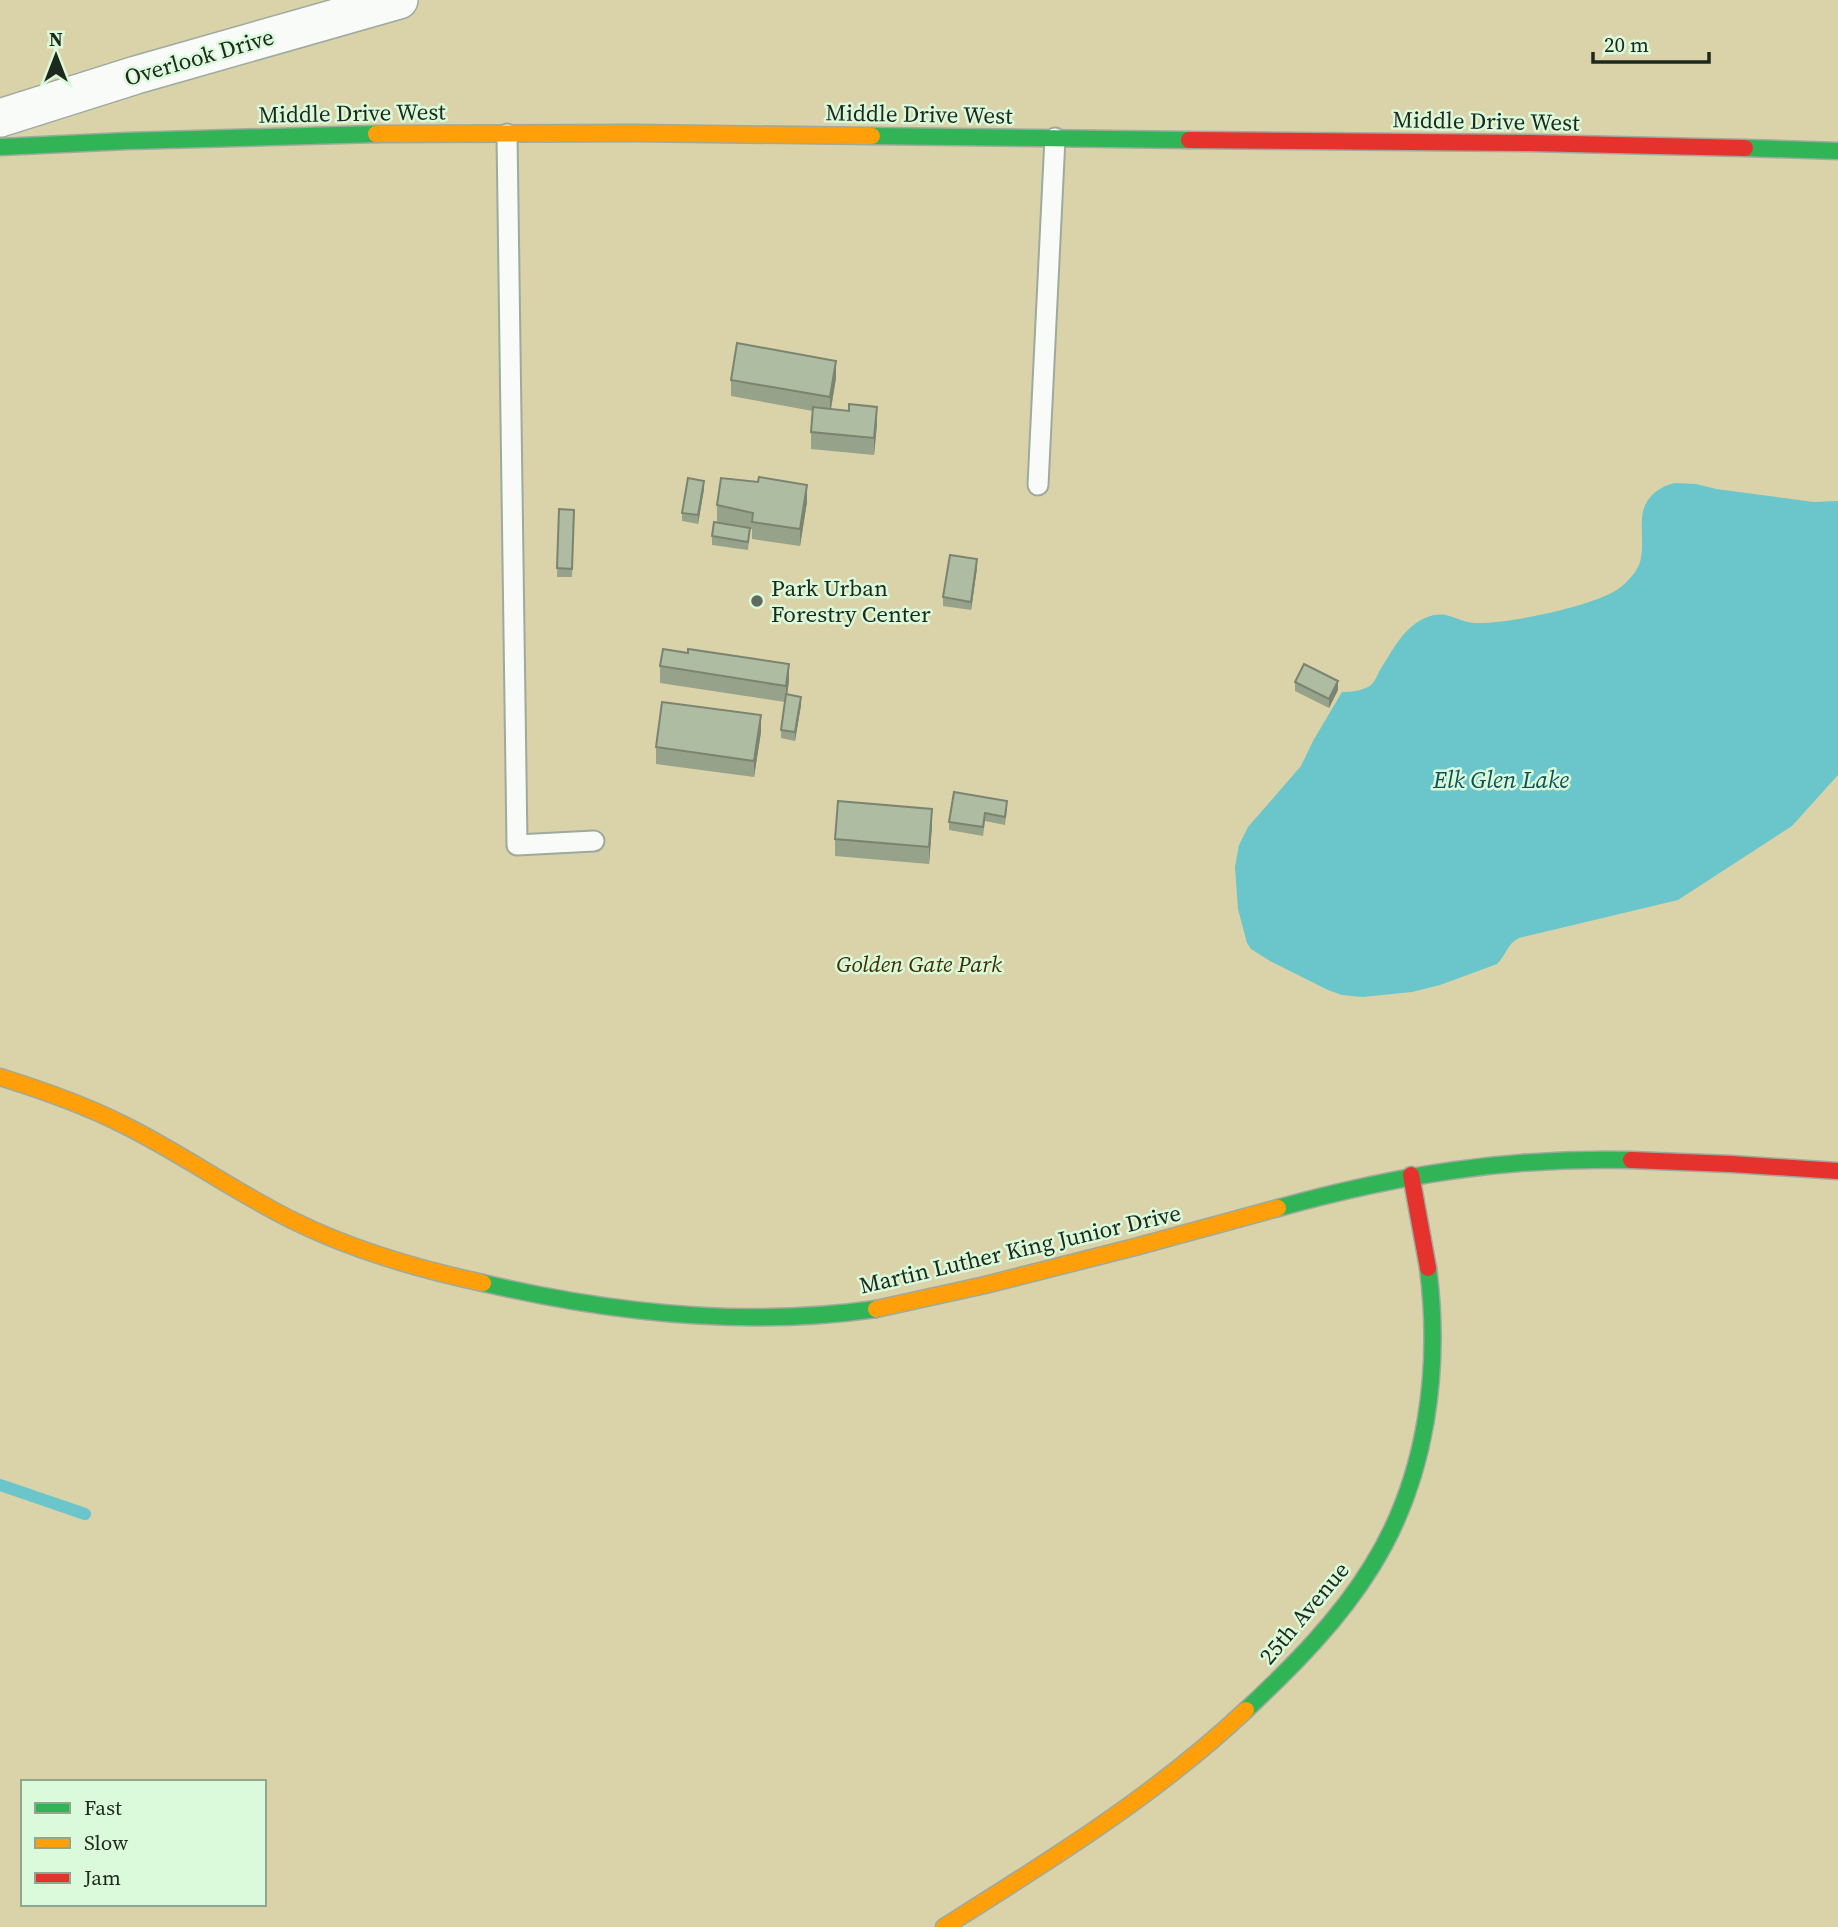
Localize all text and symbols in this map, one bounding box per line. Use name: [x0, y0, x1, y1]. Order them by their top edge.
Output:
street label: Overlook Drive: [121, 20, 277, 94]
north arrow: [21, 21, 91, 91]
scale bar: [1593, 21, 1708, 65]
text: N: [49, 26, 63, 52]
text: 20 m: [1604, 30, 1649, 59]
street label: Middle Drive West: [258, 95, 446, 131]
street label: Middle Drive West: [825, 96, 1013, 132]
street label: Middle Drive West: [1392, 103, 1580, 139]
place label: Park Urban Forestry Center: [771, 572, 931, 630]
marker: Park Urban Forestry Center: [749, 593, 765, 609]
water label: Elk Glen Lake: [1432, 763, 1569, 796]
park label: Golden Gate Park: [836, 948, 1002, 980]
street label: Martin Luther King Junior Drive: [856, 1196, 1184, 1302]
street label: 25th Avenue: [1252, 1555, 1356, 1671]
legend: [21, 1780, 266, 1906]
text: Fast: [84, 1793, 122, 1822]
text: Slow: [84, 1828, 128, 1857]
text: Jam: [83, 1863, 121, 1892]

